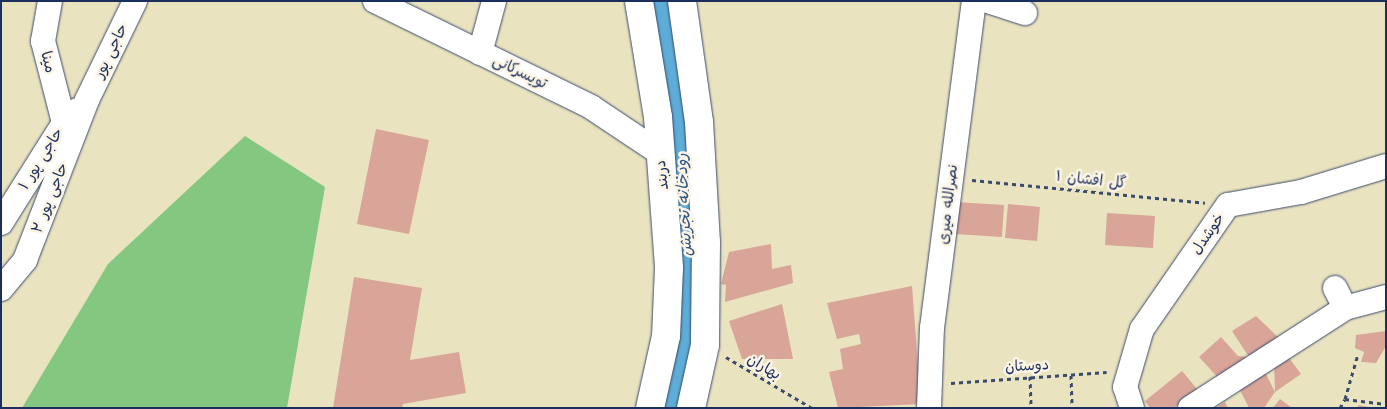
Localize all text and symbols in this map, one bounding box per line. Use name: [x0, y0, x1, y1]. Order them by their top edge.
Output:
street label: حاجی پور: [90, 21, 132, 81]
street label: مینا: [37, 49, 59, 75]
street label: تویسرکانی: [490, 51, 550, 93]
street label: حاجی پور ۱: [15, 125, 67, 193]
water label: رودخانه تجریش: [672, 153, 696, 257]
street label: دربند: [651, 159, 673, 191]
street label: حاجی پور ۲: [28, 160, 72, 236]
street label: نصرالله میری: [934, 163, 962, 245]
street label: گل افشان ۱: [1055, 167, 1127, 193]
street label: خوشدل: [1187, 210, 1229, 258]
street label: بهاران: [744, 350, 784, 384]
street label: دوستان: [1004, 356, 1050, 376]

